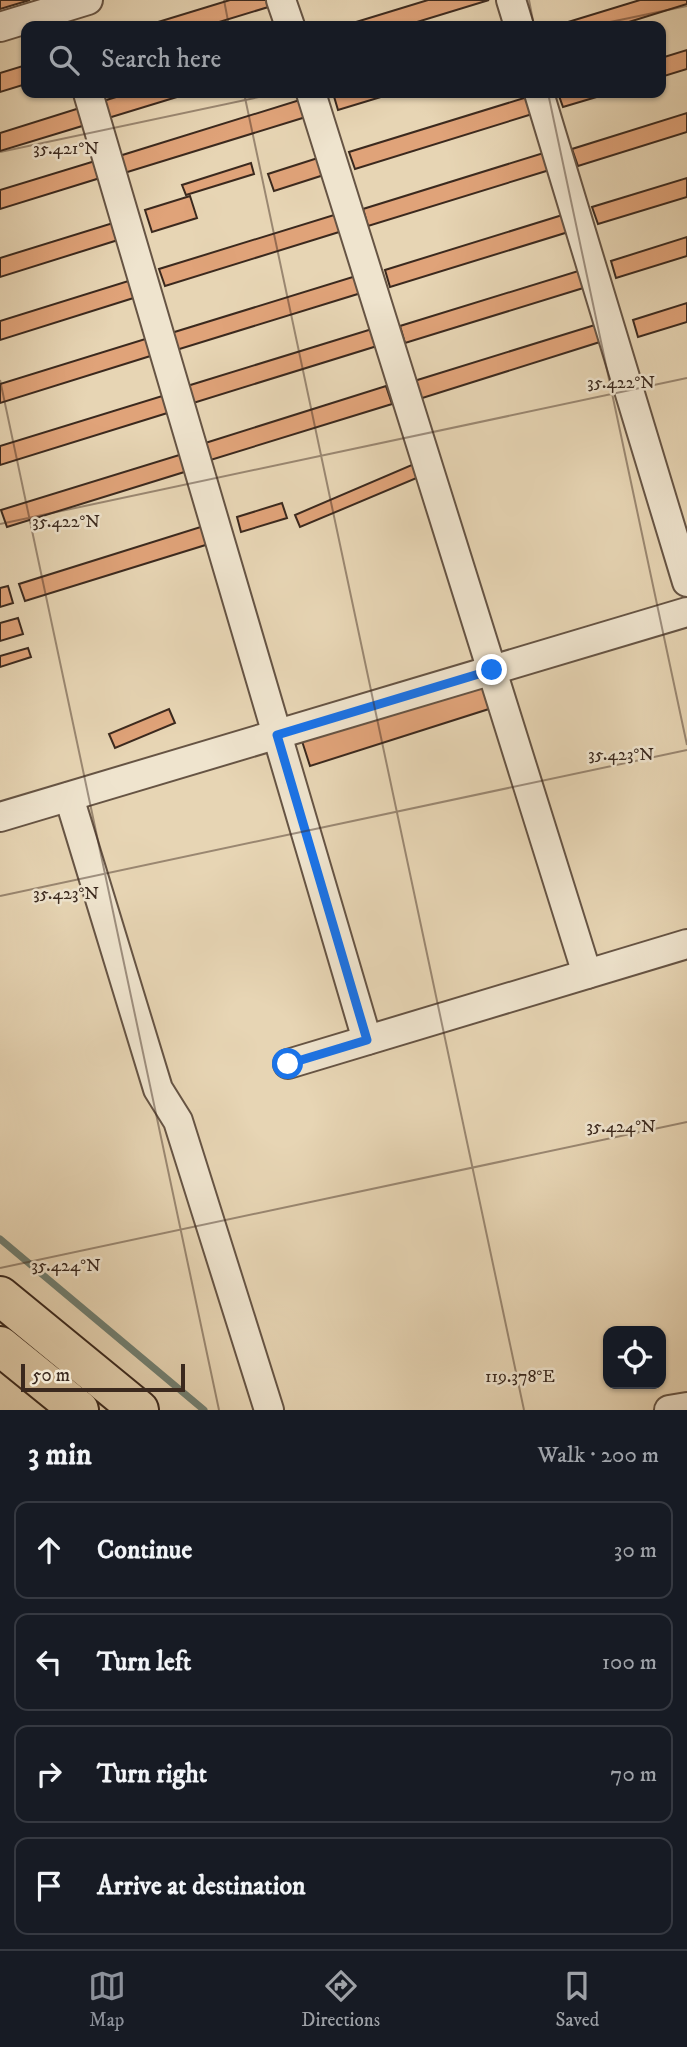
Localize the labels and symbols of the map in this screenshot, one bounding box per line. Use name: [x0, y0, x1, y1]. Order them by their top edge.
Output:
text: 35.421°N: [33, 138, 99, 160]
text: 35.422°N: [587, 372, 655, 394]
text: 35.422°N: [32, 511, 100, 533]
route end: [476, 654, 507, 685]
text: 35.423°N: [588, 744, 654, 766]
text: 35.423°N: [33, 883, 99, 905]
route start: [272, 1048, 303, 1079]
text: 35.424°N: [586, 1116, 656, 1138]
text: 35.424°N: [31, 1255, 101, 1277]
scale bar: [21, 1361, 186, 1393]
text: 119.378°E: [485, 1366, 555, 1388]

